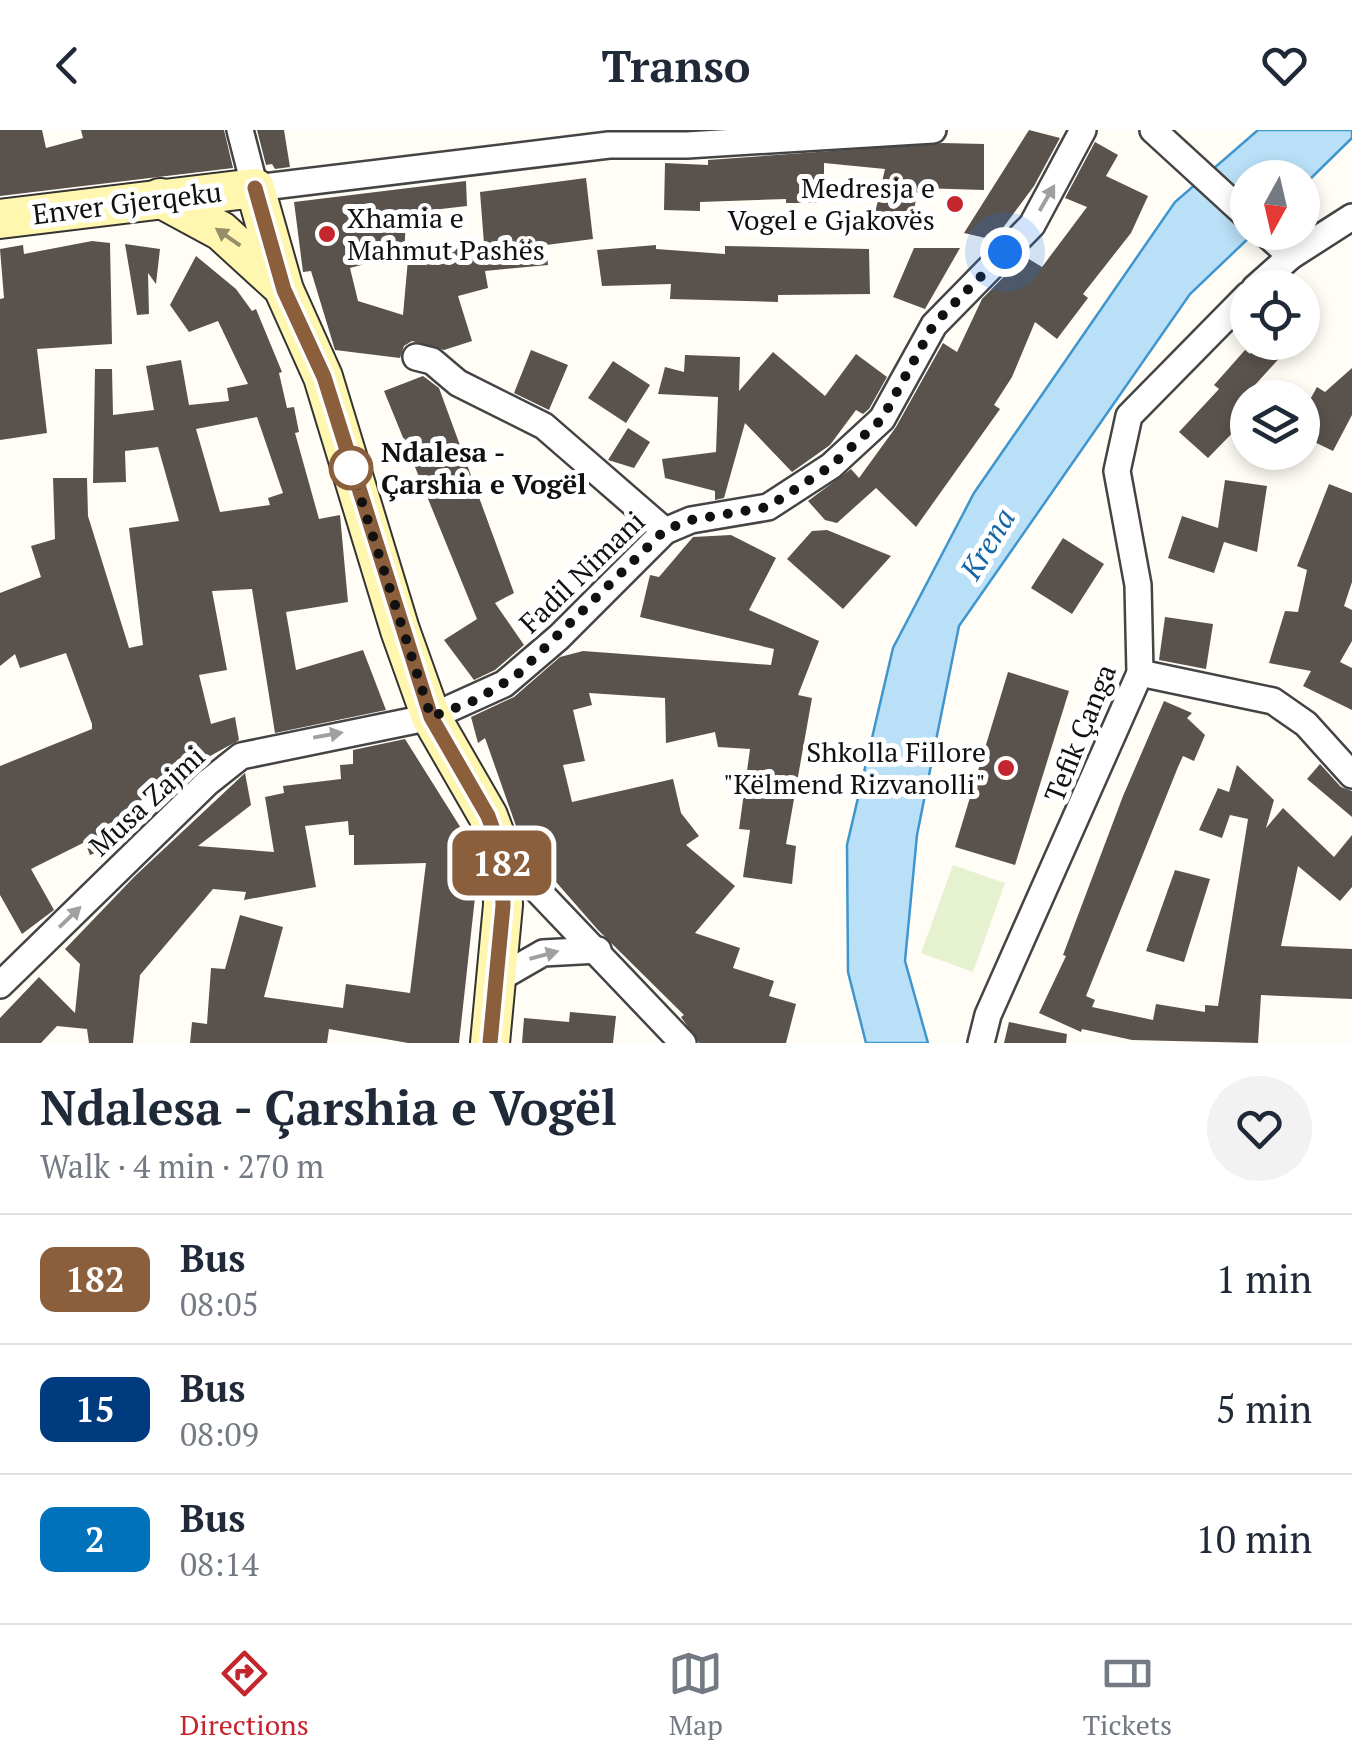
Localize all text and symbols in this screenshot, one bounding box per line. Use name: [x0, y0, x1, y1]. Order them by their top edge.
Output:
text: Transo: [601, 35, 751, 95]
icon: back: [40, 38, 95, 93]
icon: heart: [1257, 38, 1312, 93]
north arrow: [1230, 160, 1320, 250]
map controls: [1230, 160, 1320, 470]
place label: Medresja e Vogel e Gjakovës: [728, 169, 935, 238]
street label: Enver Gjerqeku: [30, 173, 224, 232]
one-way arrow: [1039, 184, 1056, 213]
marker: Medresja e Vogel e Gjakovës: [944, 193, 966, 215]
place label: Xhamia e Mahmut Pashës: [347, 199, 545, 268]
marker: Xhamia e Mahmut Pashës: [316, 223, 338, 245]
your location: [980, 227, 1030, 277]
one-way arrow: [214, 228, 241, 247]
button: locate: [1230, 270, 1320, 360]
button: layers: [1230, 380, 1320, 470]
place label: Ndalesa - Çarshia e Vogël: [381, 433, 587, 502]
marker: Ndalesa - Çarshia e Vogël: [330, 447, 372, 489]
water label: Krena: [950, 500, 1024, 587]
street label: Fadil Nimani: [511, 502, 652, 641]
street label: Tefik Çanga: [1035, 658, 1124, 807]
one-way arrow: [313, 727, 345, 742]
place label: Shkolla Fillore "Këlmend Rizvanolli": [723, 733, 986, 802]
street label: Musa Zajmi: [81, 738, 212, 864]
marker: Shkolla Fillore "Këlmend Rizvanolli": [995, 757, 1017, 779]
line badge: 182: [444, 830, 560, 896]
text: 182: [472, 840, 532, 886]
one-way arrow: [57, 906, 81, 929]
one-way arrow: [529, 947, 560, 962]
text: Ndalesa - Çarshia e Vogël: [40, 1075, 617, 1139]
button: heart: [1207, 1076, 1312, 1181]
text: Walk · 4 min · 270 m: [40, 1145, 324, 1187]
text: Bus: [180, 1233, 245, 1283]
text: 1 min: [1216, 1254, 1312, 1304]
text: 182: [65, 1256, 125, 1302]
text: 08:05: [180, 1283, 259, 1325]
text: Bus: [180, 1363, 245, 1413]
text: 5 min: [1216, 1384, 1312, 1434]
text: 15: [75, 1386, 115, 1432]
text: 08:09: [180, 1413, 259, 1455]
text: Bus: [180, 1493, 245, 1543]
text: 10 min: [1195, 1514, 1312, 1564]
text: 2: [85, 1516, 105, 1562]
text: 08:14: [180, 1543, 259, 1585]
tab: Directions: [180, 1646, 309, 1743]
tab: Map: [668, 1646, 723, 1743]
tab: Tickets: [1083, 1646, 1172, 1743]

